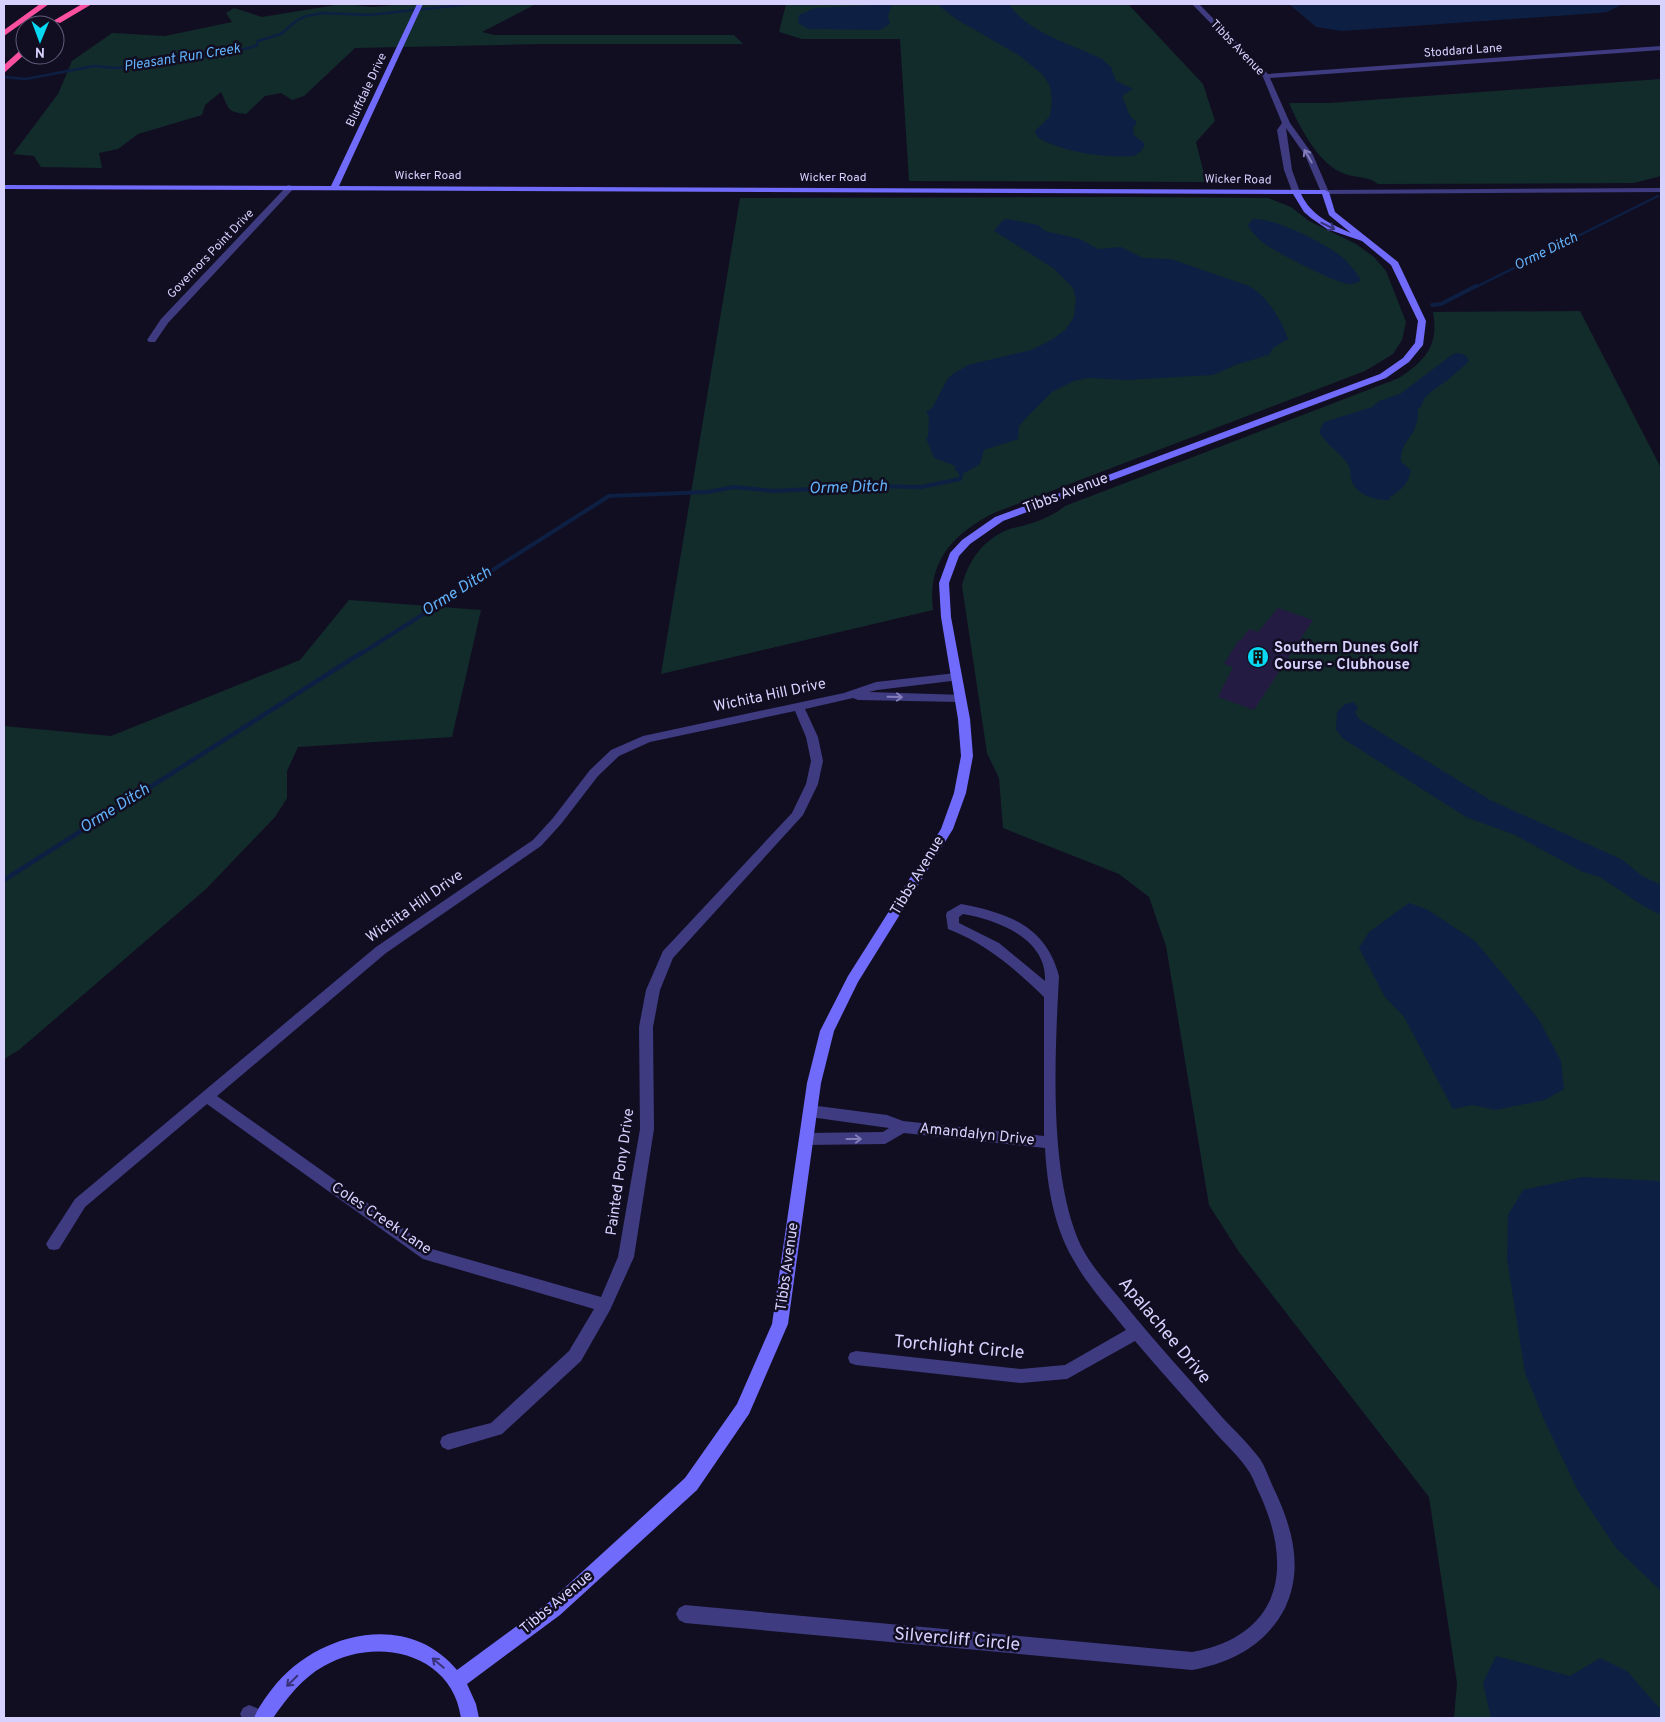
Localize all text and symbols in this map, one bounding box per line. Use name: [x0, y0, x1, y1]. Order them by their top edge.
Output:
north arrow: [15, 15, 65, 65]
street label: Tibbs Avenue: [1206, 17, 1268, 79]
water label: Pleasant Run Creek: [123, 40, 242, 76]
street label: Stoddard Lane: [1423, 40, 1503, 62]
text: N: [35, 43, 45, 60]
street label: Bluffdale Drive: [343, 50, 391, 130]
one-way arrow: [1303, 149, 1313, 163]
street label: Wicker Road: [395, 168, 462, 184]
street label: Wicker Road: [800, 170, 867, 186]
street label: Wicker Road: [1204, 171, 1272, 189]
street label: Governors Point Drive: [164, 206, 258, 302]
one-way arrow: [1320, 222, 1335, 231]
water label: Orme Ditch: [1511, 229, 1581, 275]
street label: Tibbs Avenue: [1021, 469, 1111, 519]
water label: Orme Ditch: [808, 477, 888, 499]
water label: Orme Ditch: [418, 563, 496, 621]
place label: Southern Dunes Golf Course - Clubhouse: [1274, 639, 1419, 675]
building icon: Southern Dunes Golf Course - Clubhouse: [1246, 645, 1270, 669]
street label: Wichita Hill Drive: [712, 675, 828, 717]
one-way arrow: [886, 692, 902, 702]
water label: Orme Ditch: [76, 780, 154, 838]
street label: Tibbs Avenue: [887, 833, 949, 919]
street label: Wichita Hill Drive: [363, 866, 467, 948]
street label: Painted Pony Drive: [603, 1107, 639, 1237]
street label: Amandalyn Drive: [919, 1120, 1035, 1150]
one-way arrow: [846, 1134, 862, 1144]
street label: Coles Creek Lane: [327, 1178, 435, 1260]
street label: Tibbs Avenue: [772, 1221, 804, 1313]
street label: Apalachee Drive: [1113, 1273, 1215, 1389]
street label: Torchlight Circle: [893, 1331, 1025, 1365]
street label: Tibbs Avenue: [517, 1567, 597, 1639]
street label: Silvercliff Circle: [893, 1623, 1021, 1657]
one-way arrow: [432, 1657, 445, 1668]
one-way arrow: [286, 1674, 298, 1686]

